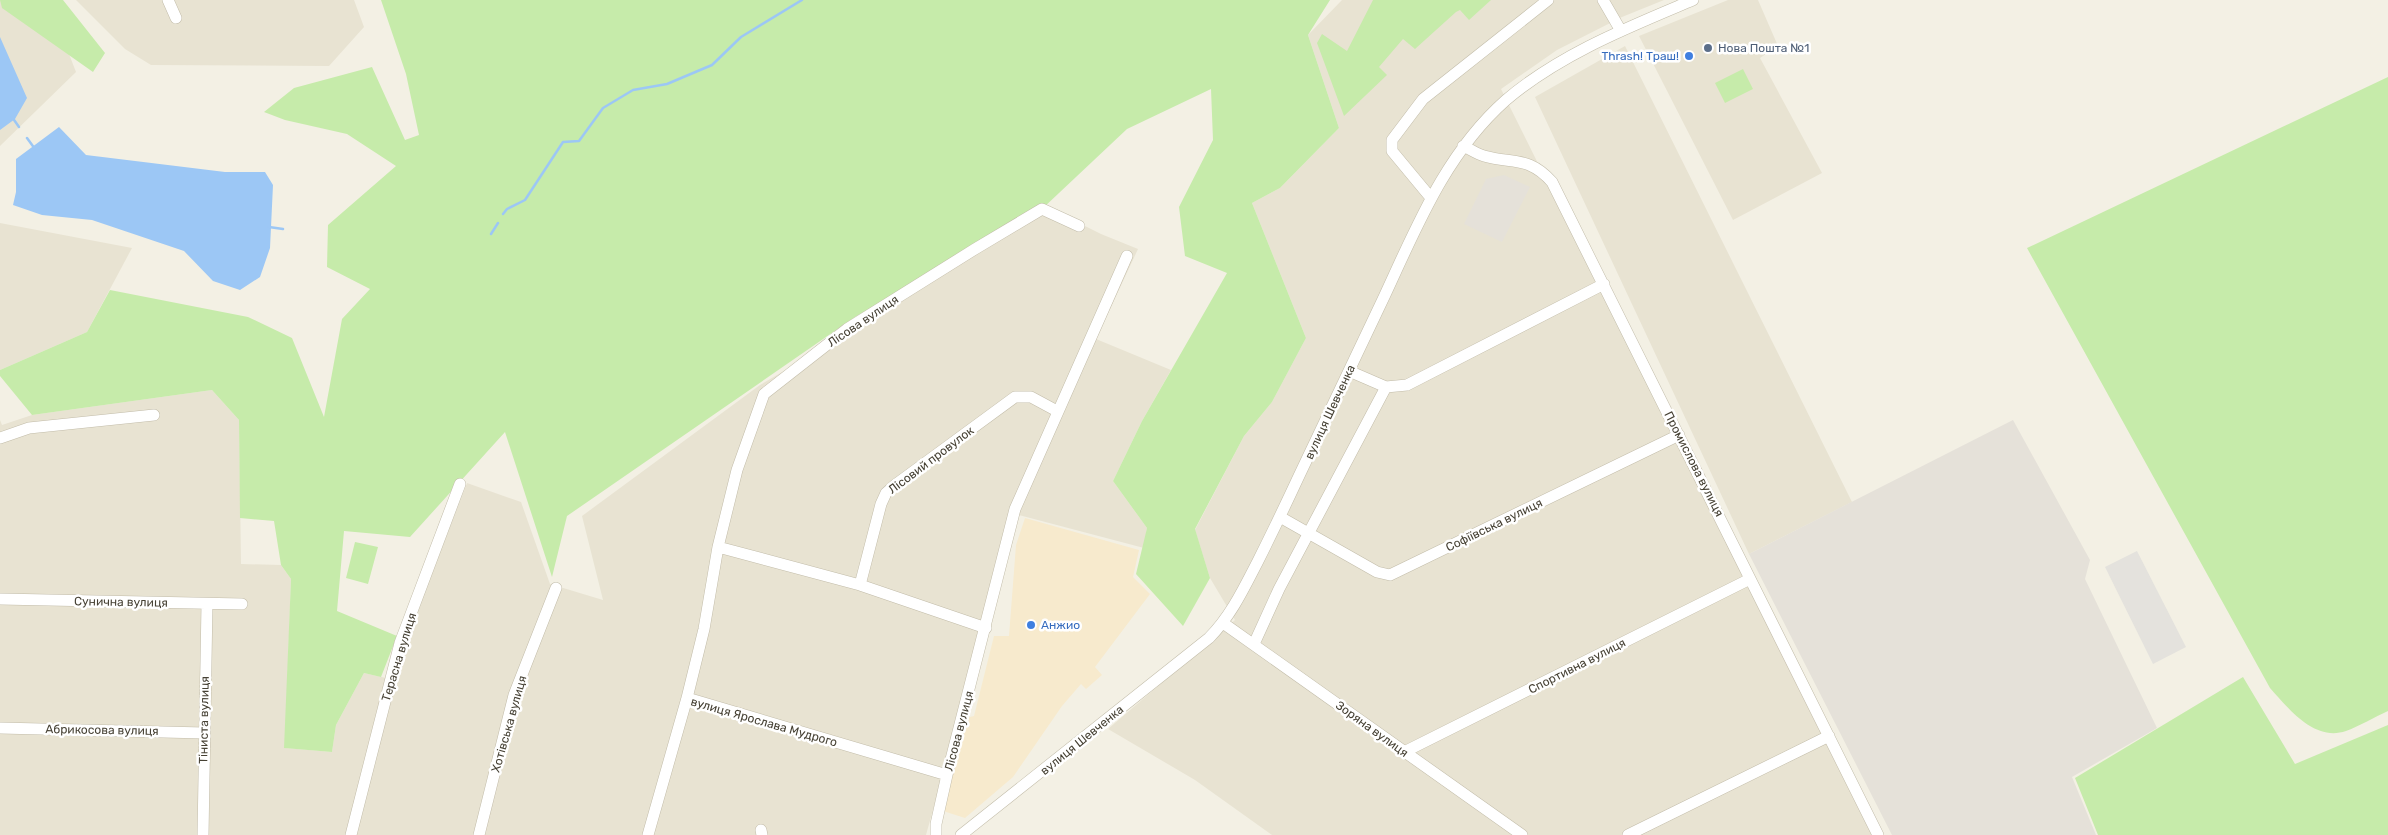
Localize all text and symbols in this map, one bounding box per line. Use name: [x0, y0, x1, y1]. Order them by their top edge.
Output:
place label: Нова Пошта №1: [1718, 41, 1809, 55]
marker: Нова Пошта №1: [1702, 42, 1714, 54]
place label: Thrash! Траш!: [1601, 49, 1679, 63]
marker: Thrash! Траш!: [1683, 50, 1695, 62]
street label: Лісова вулиця: [825, 292, 901, 350]
street label: вулиця Шевченка: [1302, 362, 1358, 462]
street label: Промислова вулиця: [1661, 409, 1727, 519]
street label: Лісовий провулок: [885, 423, 977, 497]
street label: Софіївська вулиця: [1443, 496, 1545, 554]
street label: Сунична вулиця: [74, 594, 168, 610]
street label: Терасна вулиця: [379, 611, 419, 703]
place label: Анжио: [1041, 618, 1080, 632]
marker: Анжио: [1025, 619, 1037, 631]
street label: Спортивна вулиця: [1526, 635, 1628, 697]
street label: Хотівська вулиця: [488, 674, 530, 774]
street label: Тіниста вулиця: [196, 676, 212, 764]
street label: Лісова вулиця: [942, 689, 976, 773]
street label: вулиця Ярослава Мудрого: [689, 694, 839, 750]
street label: Зоряна вулиця: [1333, 698, 1411, 760]
street label: вулиця Шевченка: [1038, 702, 1126, 778]
street label: Абрикосова вулиця: [45, 722, 159, 738]

